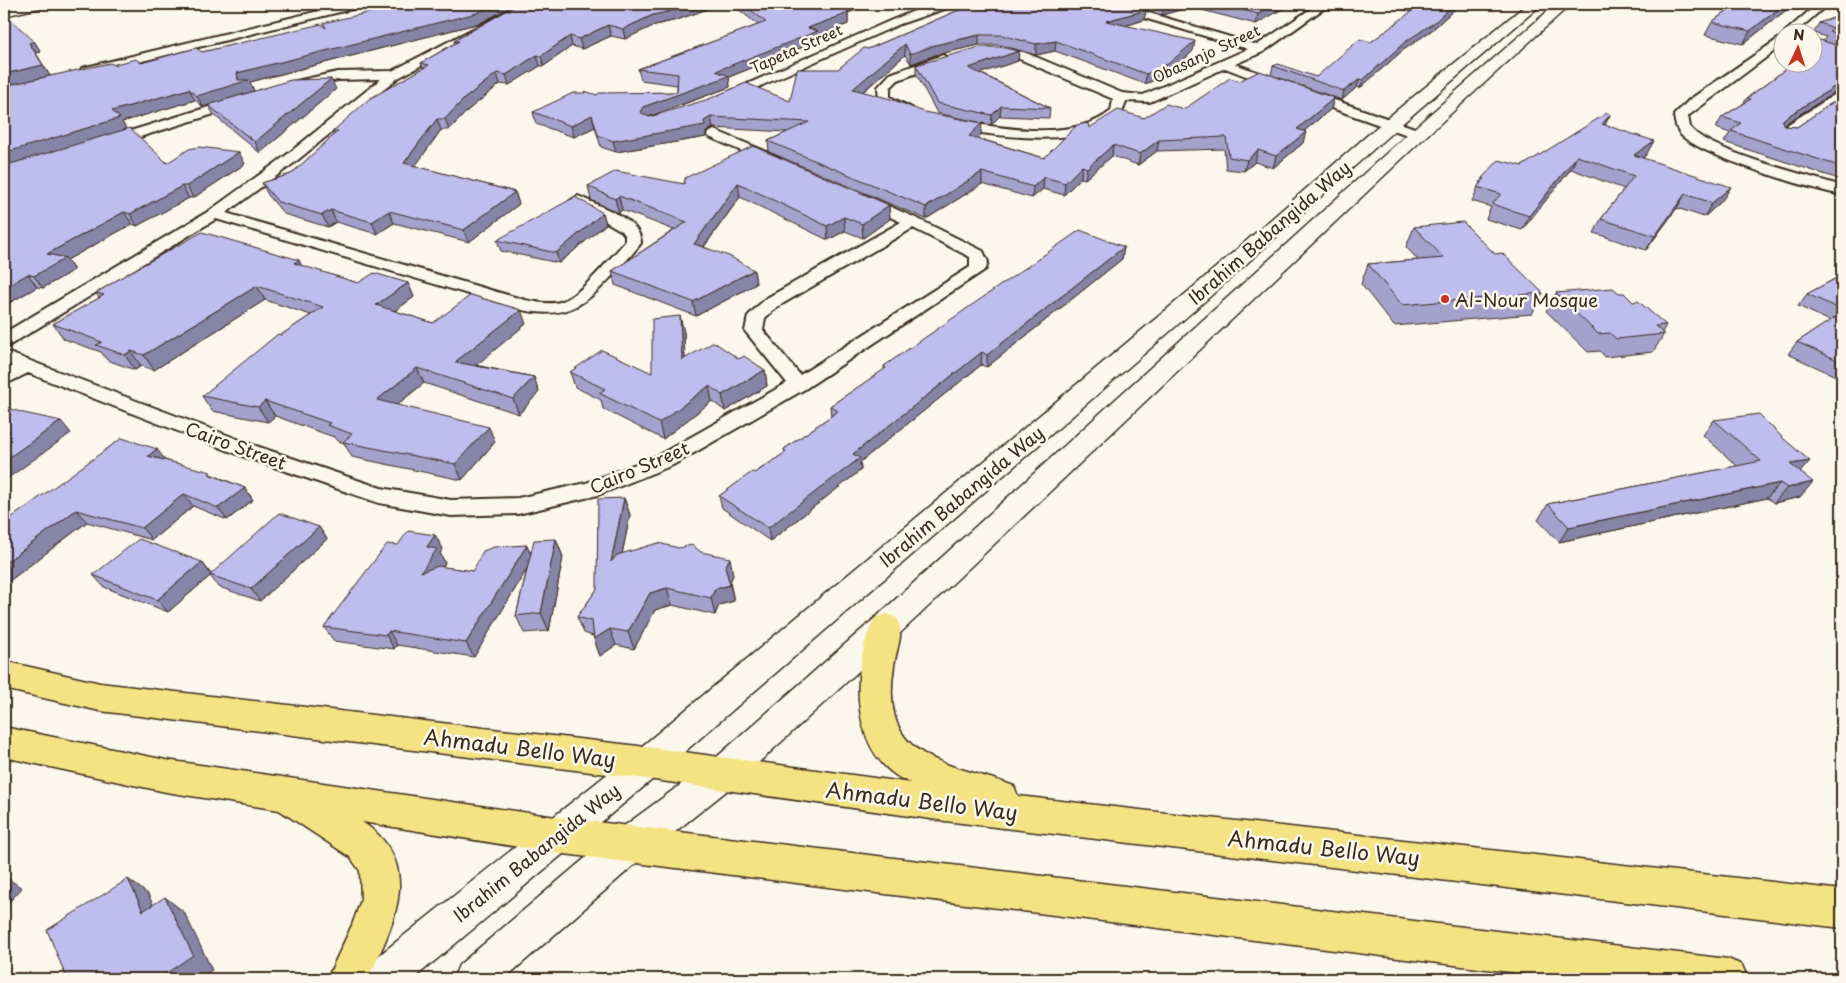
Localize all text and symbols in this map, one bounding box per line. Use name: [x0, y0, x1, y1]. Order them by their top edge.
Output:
street label: Tapeta Street: [746, 17, 846, 79]
street label: Obasanjo Street: [1148, 18, 1264, 88]
north arrow: [1774, 22, 1824, 72]
text: N: [1793, 24, 1805, 45]
street label: Ibrahim Babangida Way: [1182, 154, 1356, 310]
place label: Al-Nour Mosque: [1455, 286, 1598, 313]
marker: Al-Nour Mosque: [1439, 293, 1451, 305]
street label: Cairo Street: [182, 414, 290, 476]
street label: Ibrahim Babangida Way: [873, 419, 1049, 573]
street label: Cairo Street: [585, 434, 693, 500]
street label: Ahmadu Bello Way: [422, 719, 618, 775]
street label: Ahmadu Bello Way: [824, 772, 1020, 828]
street label: Ibrahim Babangida Way: [447, 776, 625, 928]
street label: Ahmadu Bello Way: [1226, 821, 1422, 873]

